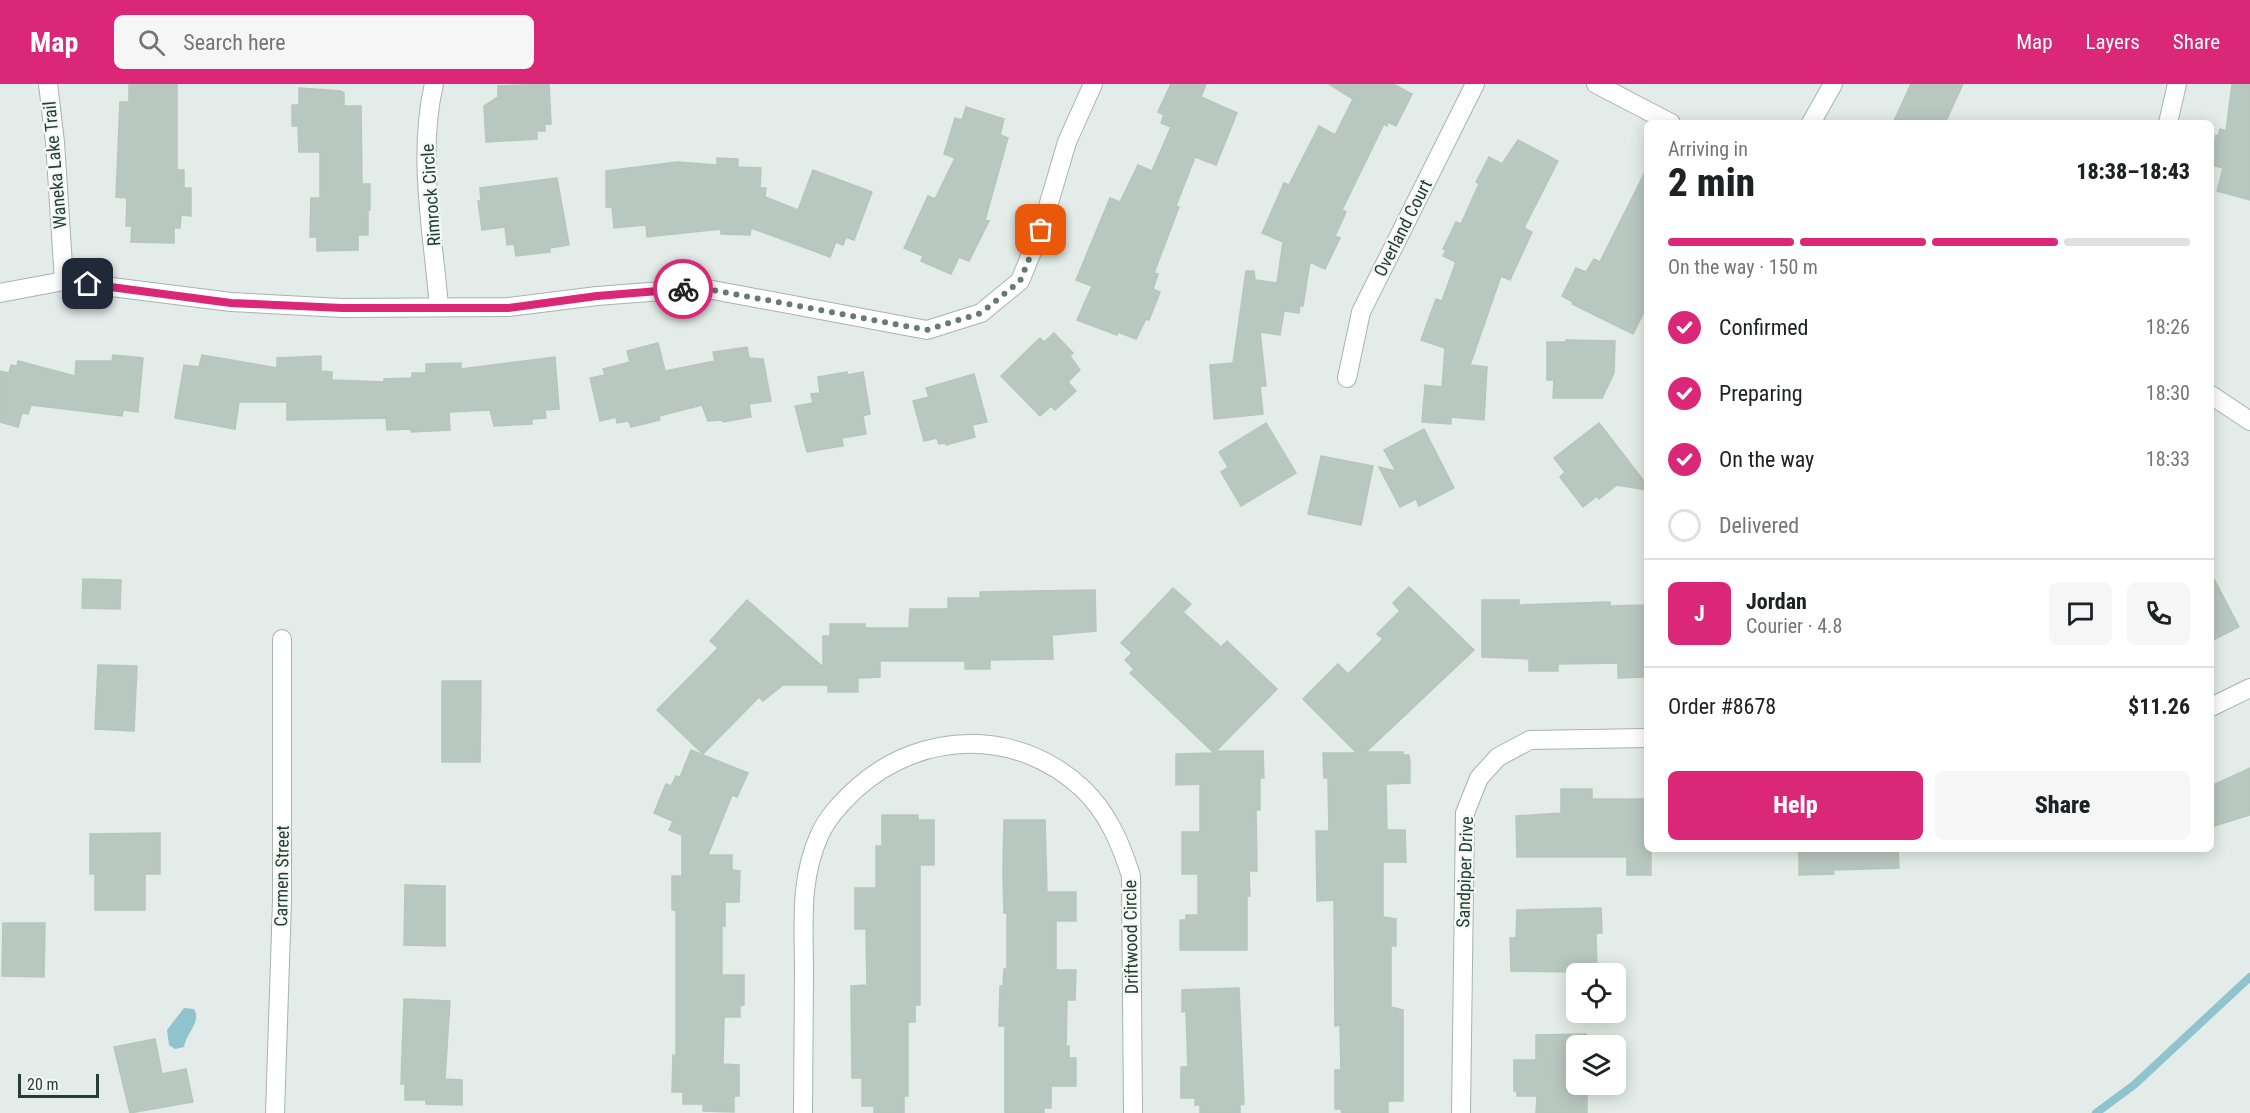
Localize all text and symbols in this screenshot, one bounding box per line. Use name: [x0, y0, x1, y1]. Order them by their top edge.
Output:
search box: [114, 15, 534, 69]
text: Map: [30, 26, 78, 59]
icon: search: [135, 26, 168, 59]
text: Search here: [183, 30, 286, 55]
text: Map: [2016, 30, 2053, 54]
text: Layers: [2086, 30, 2140, 54]
text: Share: [2173, 30, 2220, 54]
street label: Waneka Lake Trail: [38, 100, 71, 230]
text: Arriving in: [1668, 137, 1748, 161]
street label: Rimrock Circle: [416, 143, 445, 247]
text: 18:38–18:43: [2076, 159, 2190, 184]
text: 2 min: [1668, 160, 1755, 206]
street label: Overland Court: [1369, 176, 1436, 280]
pin: [1015, 204, 1066, 255]
icon: bag: [1024, 213, 1057, 246]
text: On the way · 150 m: [1668, 255, 1818, 279]
pin: [62, 258, 113, 309]
courier: [653, 259, 713, 319]
icon: home: [71, 267, 104, 300]
icon: bike: [667, 273, 700, 306]
icon: check: [1668, 311, 1701, 344]
text: Confirmed: [1719, 315, 1808, 340]
text: 18:26: [2146, 315, 2190, 339]
icon: check: [1668, 377, 1701, 410]
text: Preparing: [1719, 381, 1803, 406]
text: 18:30: [2146, 381, 2190, 405]
icon: check: [1668, 443, 1701, 476]
text: On the way: [1719, 447, 1814, 472]
text: 18:33: [2146, 447, 2190, 471]
text: Delivered: [1719, 513, 1799, 538]
button: chat: [2049, 582, 2112, 645]
button: phone: [2127, 582, 2190, 645]
text: Jordan: [1746, 589, 1807, 614]
text: J: [1694, 601, 1705, 626]
text: Courier · 4.8: [1746, 614, 1842, 638]
text: Order #8678: [1668, 694, 1776, 719]
text: $11.26: [2128, 694, 2190, 719]
button: Help: [1668, 771, 1923, 840]
button: Share: [1935, 771, 2190, 840]
street label: Sandpiper Drive: [1452, 816, 1477, 928]
street label: Carmen Street: [270, 825, 293, 927]
street label: Driftwood Circle: [1119, 880, 1142, 994]
map controls: [1566, 963, 1626, 1095]
button: locate: [1566, 963, 1626, 1023]
button: layers: [1566, 1035, 1626, 1095]
scale bar: [18, 1071, 99, 1098]
text: 20 m: [27, 1075, 59, 1094]

